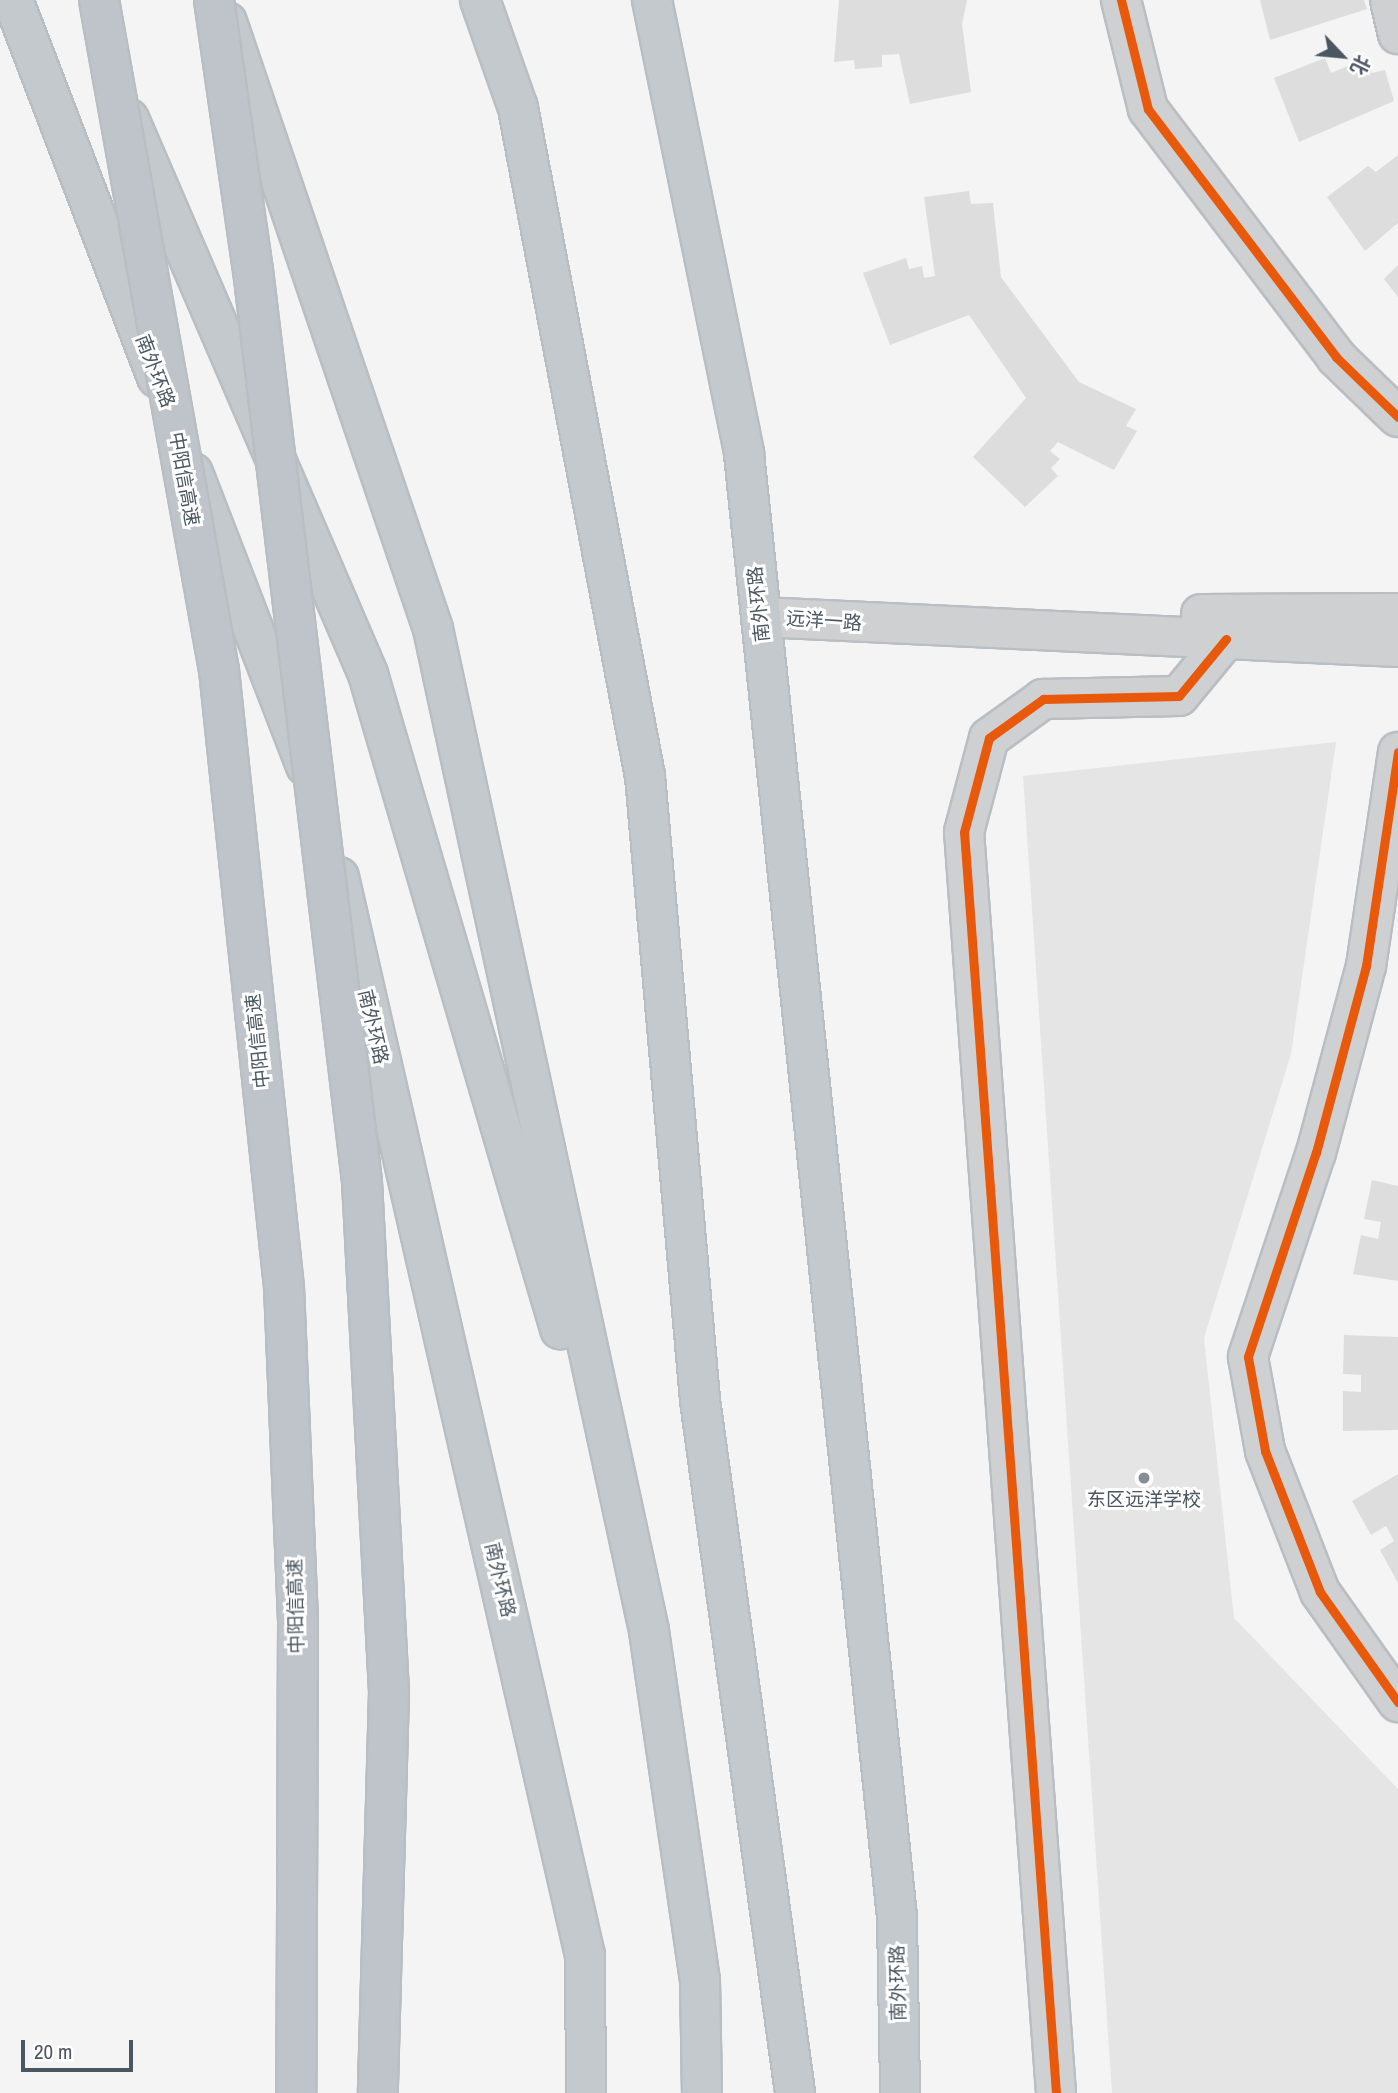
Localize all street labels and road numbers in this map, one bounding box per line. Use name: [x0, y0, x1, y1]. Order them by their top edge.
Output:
street label: 南外环路: [131, 331, 179, 411]
street label: 中阳信高速: [165, 430, 203, 528]
street label: 南外环路: [744, 565, 774, 643]
street label: 远洋一路: [785, 607, 863, 635]
street label: 南外环路: [353, 987, 393, 1067]
street label: 中阳信高速: [242, 993, 274, 1089]
street label: 南外环路: [480, 1540, 520, 1620]
street label: 中阳信高速: [284, 1558, 308, 1654]
street label: 南外环路: [886, 1945, 910, 2021]

